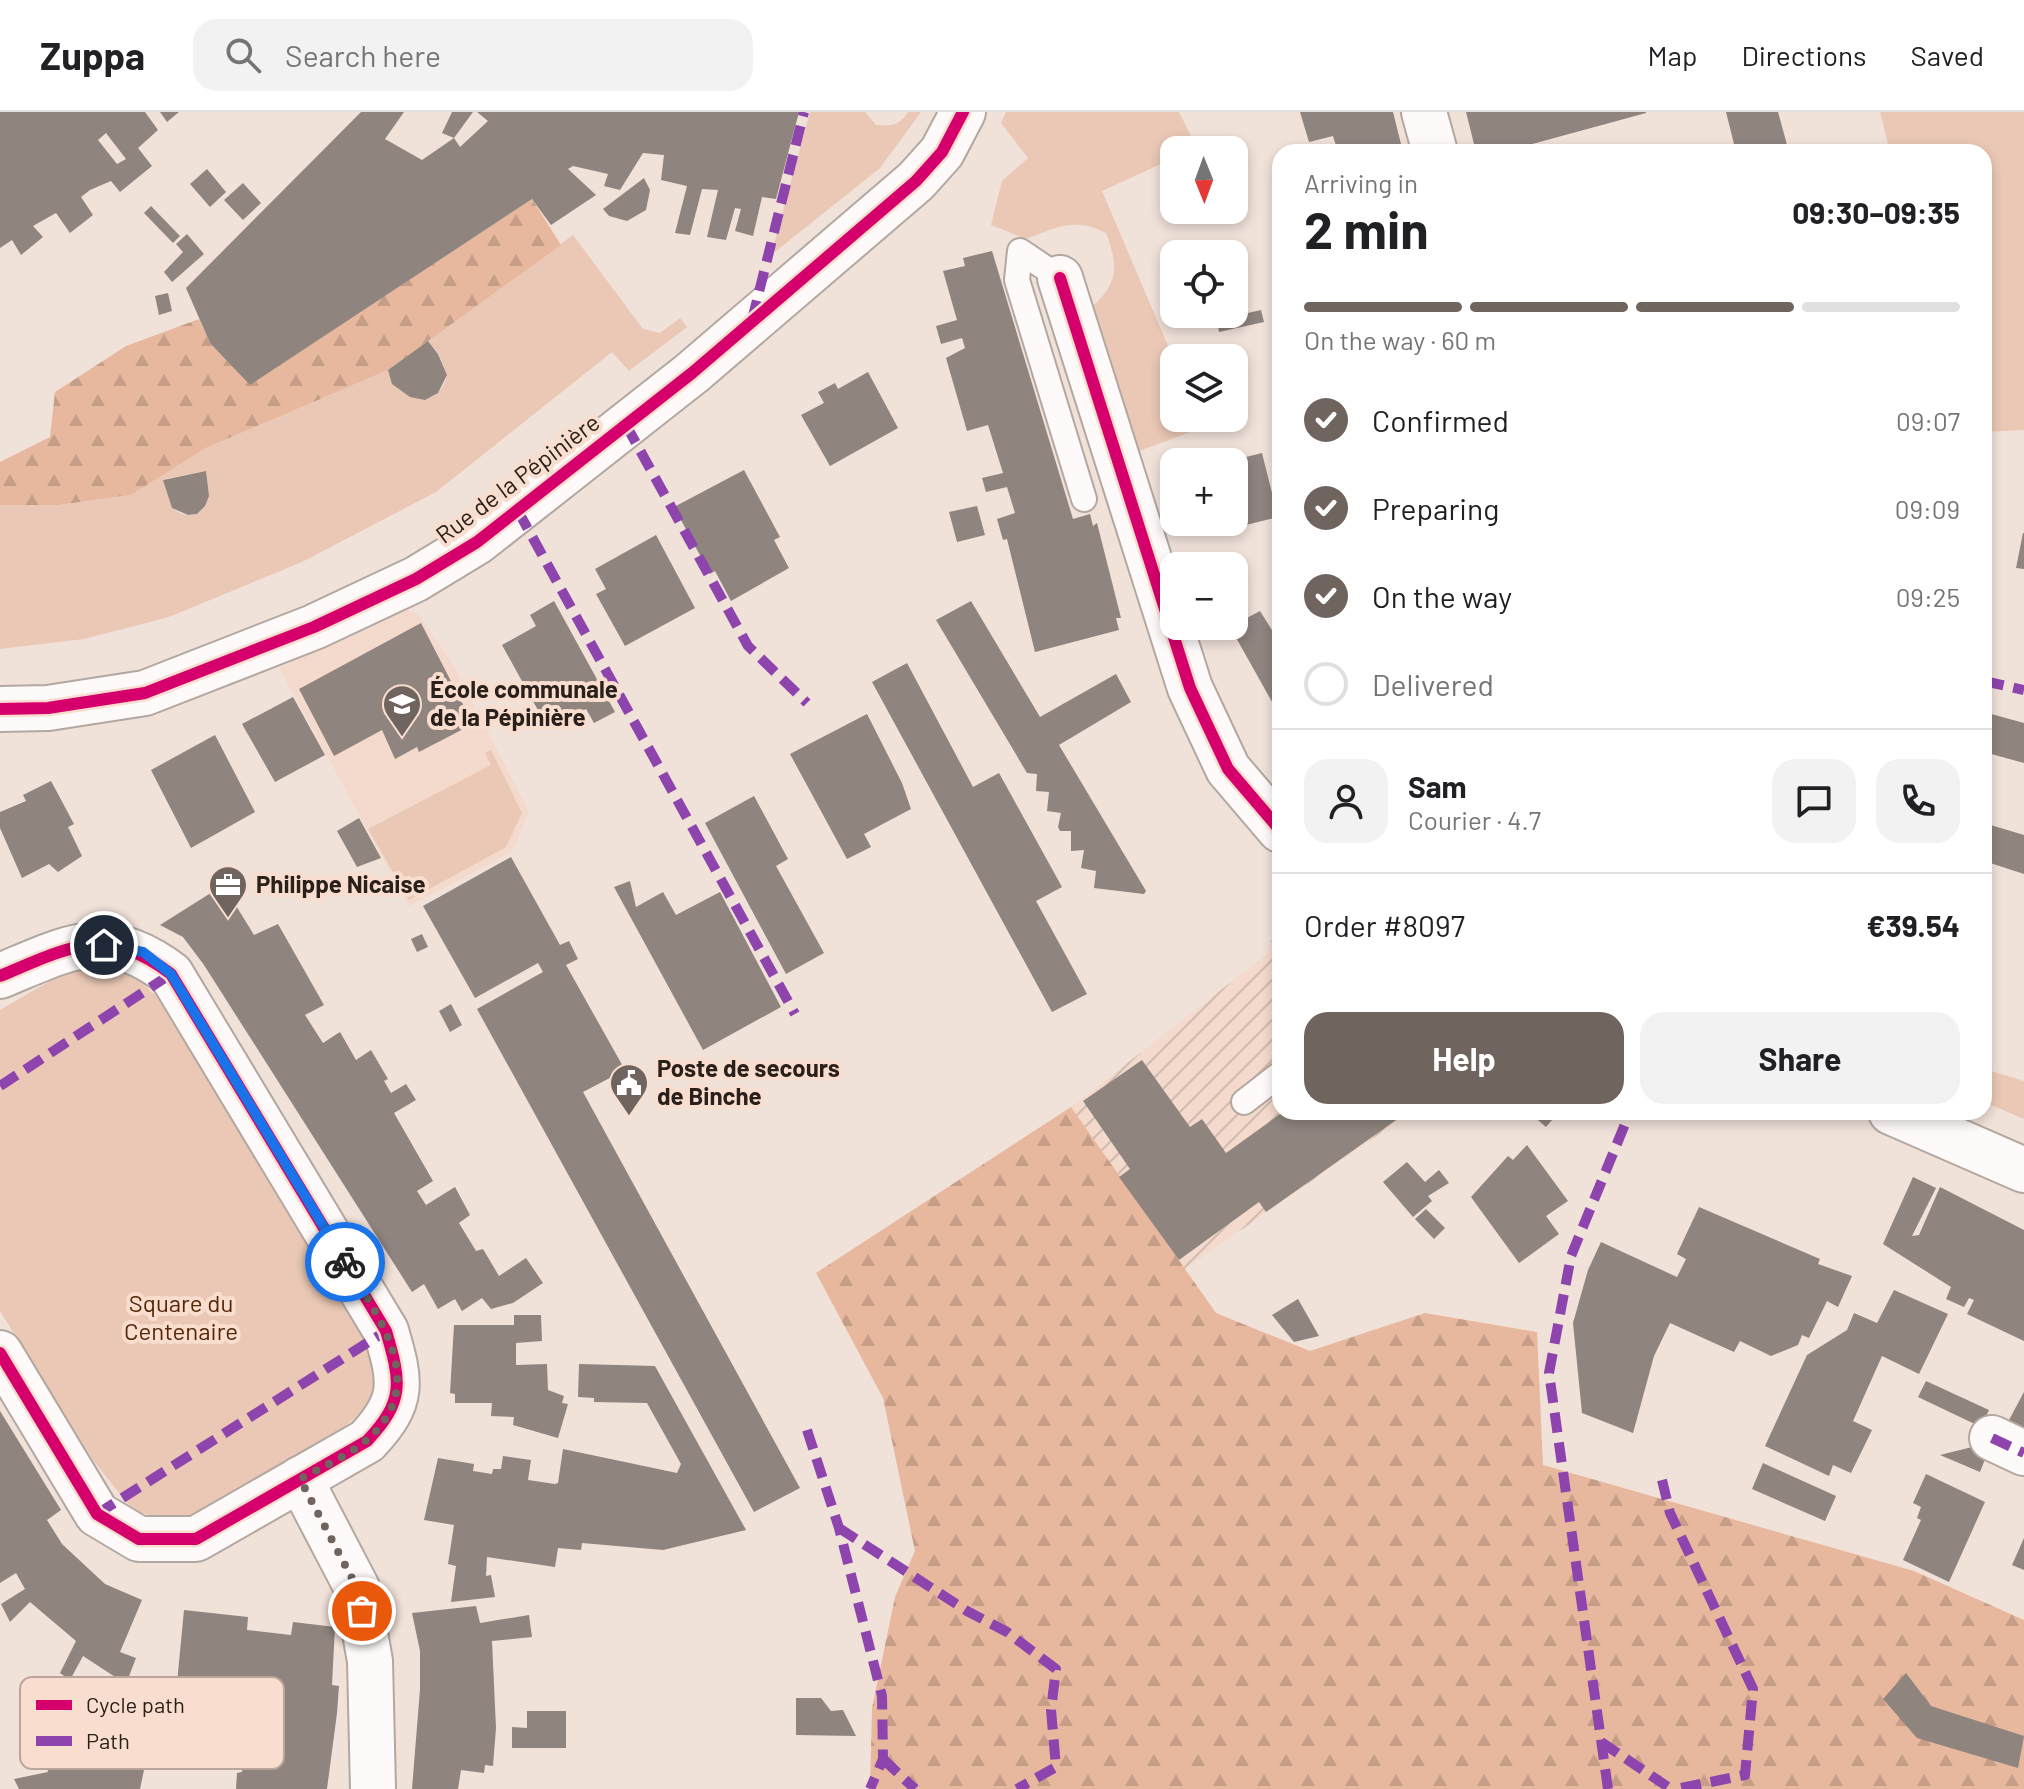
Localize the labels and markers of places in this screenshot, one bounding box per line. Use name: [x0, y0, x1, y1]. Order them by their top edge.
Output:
place label: École communale de la Pépinière: [430, 674, 618, 731]
school or university icon: École communale de la Pépinière: [381, 683, 423, 738]
office icon: Philippe Nicaise: [207, 864, 249, 919]
place label: Philippe Nicaise: [256, 869, 426, 898]
pin: [70, 911, 138, 979]
place label: Poste de secours de Binche: [657, 1053, 840, 1110]
public building icon: Poste de secours de Binche: [608, 1062, 650, 1117]
pin: [328, 1577, 396, 1645]

